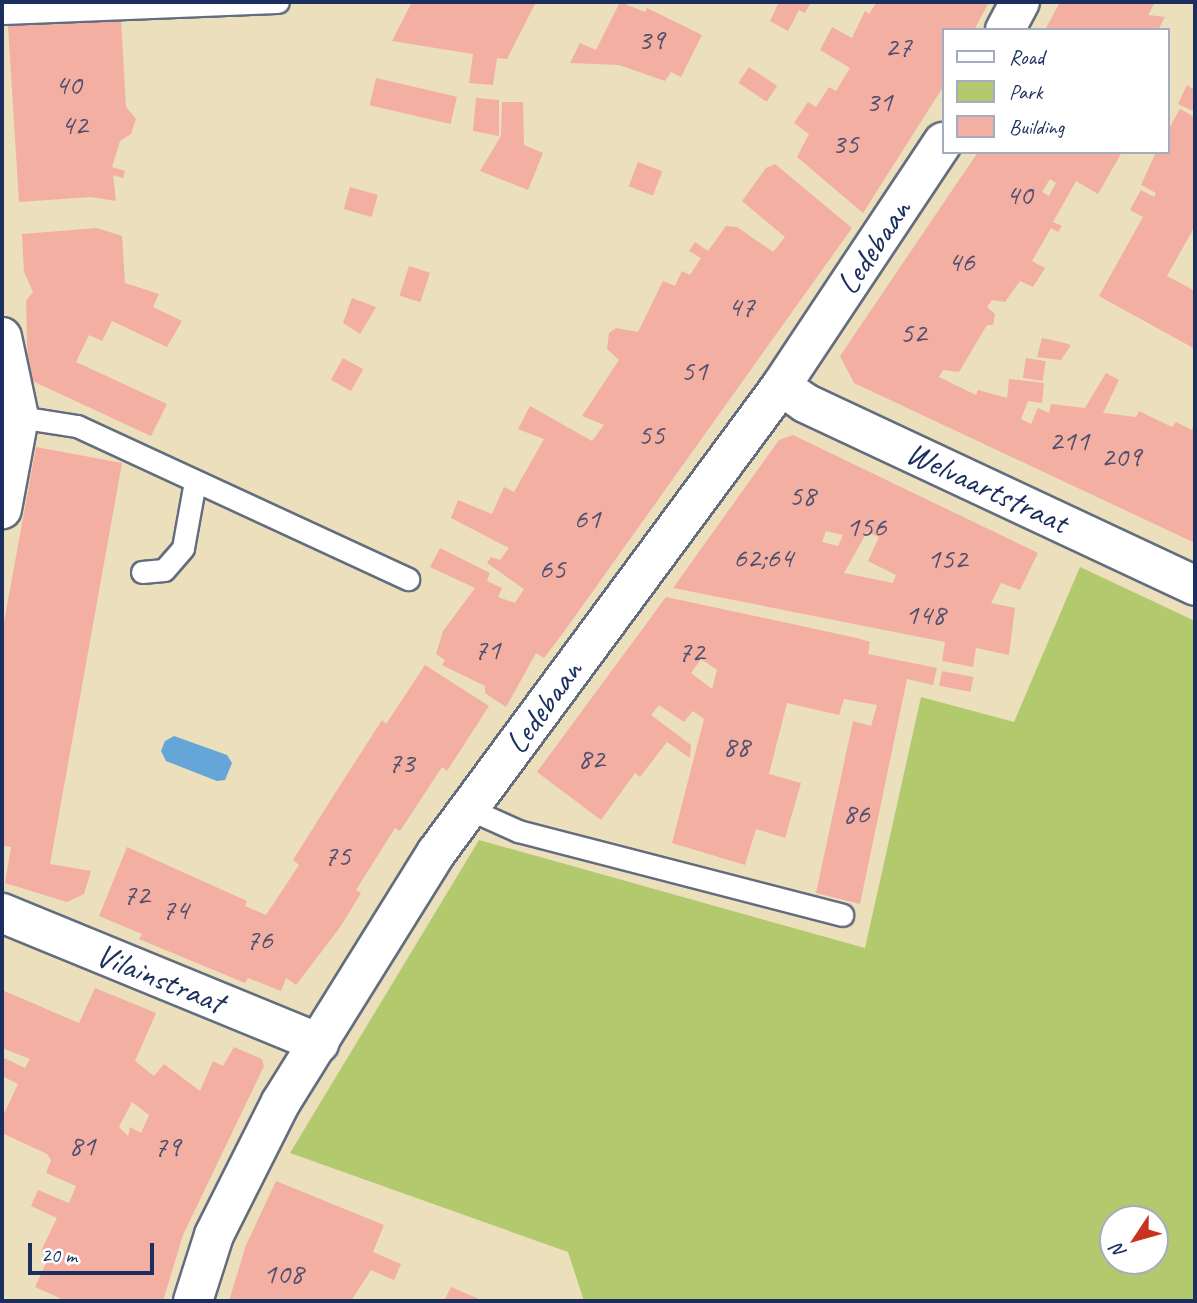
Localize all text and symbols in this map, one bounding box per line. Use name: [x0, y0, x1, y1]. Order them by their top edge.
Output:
house number: 39: [638, 21, 664, 57]
house number: 27: [885, 28, 911, 64]
legend: [942, 28, 1169, 154]
text: Road: [1009, 44, 1044, 70]
house number: 40: [55, 66, 81, 102]
text: Park: [1009, 79, 1042, 105]
house number: 31: [866, 83, 892, 119]
house number: 42: [61, 106, 87, 142]
text: Building: [1009, 114, 1064, 140]
house number: 35: [832, 125, 858, 161]
house number: 40: [1006, 176, 1032, 212]
street label: Ledebaan: [828, 192, 920, 302]
house number: 46: [948, 243, 974, 279]
house number: 47: [728, 288, 754, 324]
house number: 52: [900, 314, 926, 350]
house number: 51: [681, 352, 707, 388]
house number: 55: [638, 416, 664, 452]
house number: 211: [1049, 422, 1089, 458]
street label: Welvaartstraat: [900, 433, 1074, 543]
house number: 209: [1101, 438, 1141, 474]
house number: 58: [789, 477, 815, 513]
house number: 61: [574, 500, 600, 536]
house number: 156: [846, 508, 886, 544]
house number: 62;64: [733, 539, 793, 575]
house number: 152: [927, 540, 967, 576]
house number: 65: [539, 550, 565, 586]
house number: 148: [905, 596, 945, 632]
house number: 71: [474, 631, 500, 667]
house number: 72: [678, 633, 704, 669]
street label: Ledebaan: [497, 653, 591, 761]
house number: 88: [723, 728, 749, 764]
house number: 82: [578, 740, 604, 776]
house number: 73: [388, 744, 414, 780]
house number: 86: [843, 795, 869, 831]
house number: 75: [324, 837, 350, 873]
house number: 72: [123, 876, 149, 912]
house number: 74: [162, 891, 188, 927]
house number: 76: [246, 921, 272, 957]
street label: Vilainstraat: [90, 935, 230, 1023]
house number: 81: [69, 1127, 95, 1163]
house number: 79: [154, 1128, 180, 1164]
north arrow: [1099, 1205, 1169, 1275]
scale bar: [32, 1230, 158, 1274]
text: N: [1105, 1239, 1132, 1263]
text: 20 m: [41, 1242, 77, 1268]
house number: 108: [263, 1255, 303, 1291]

